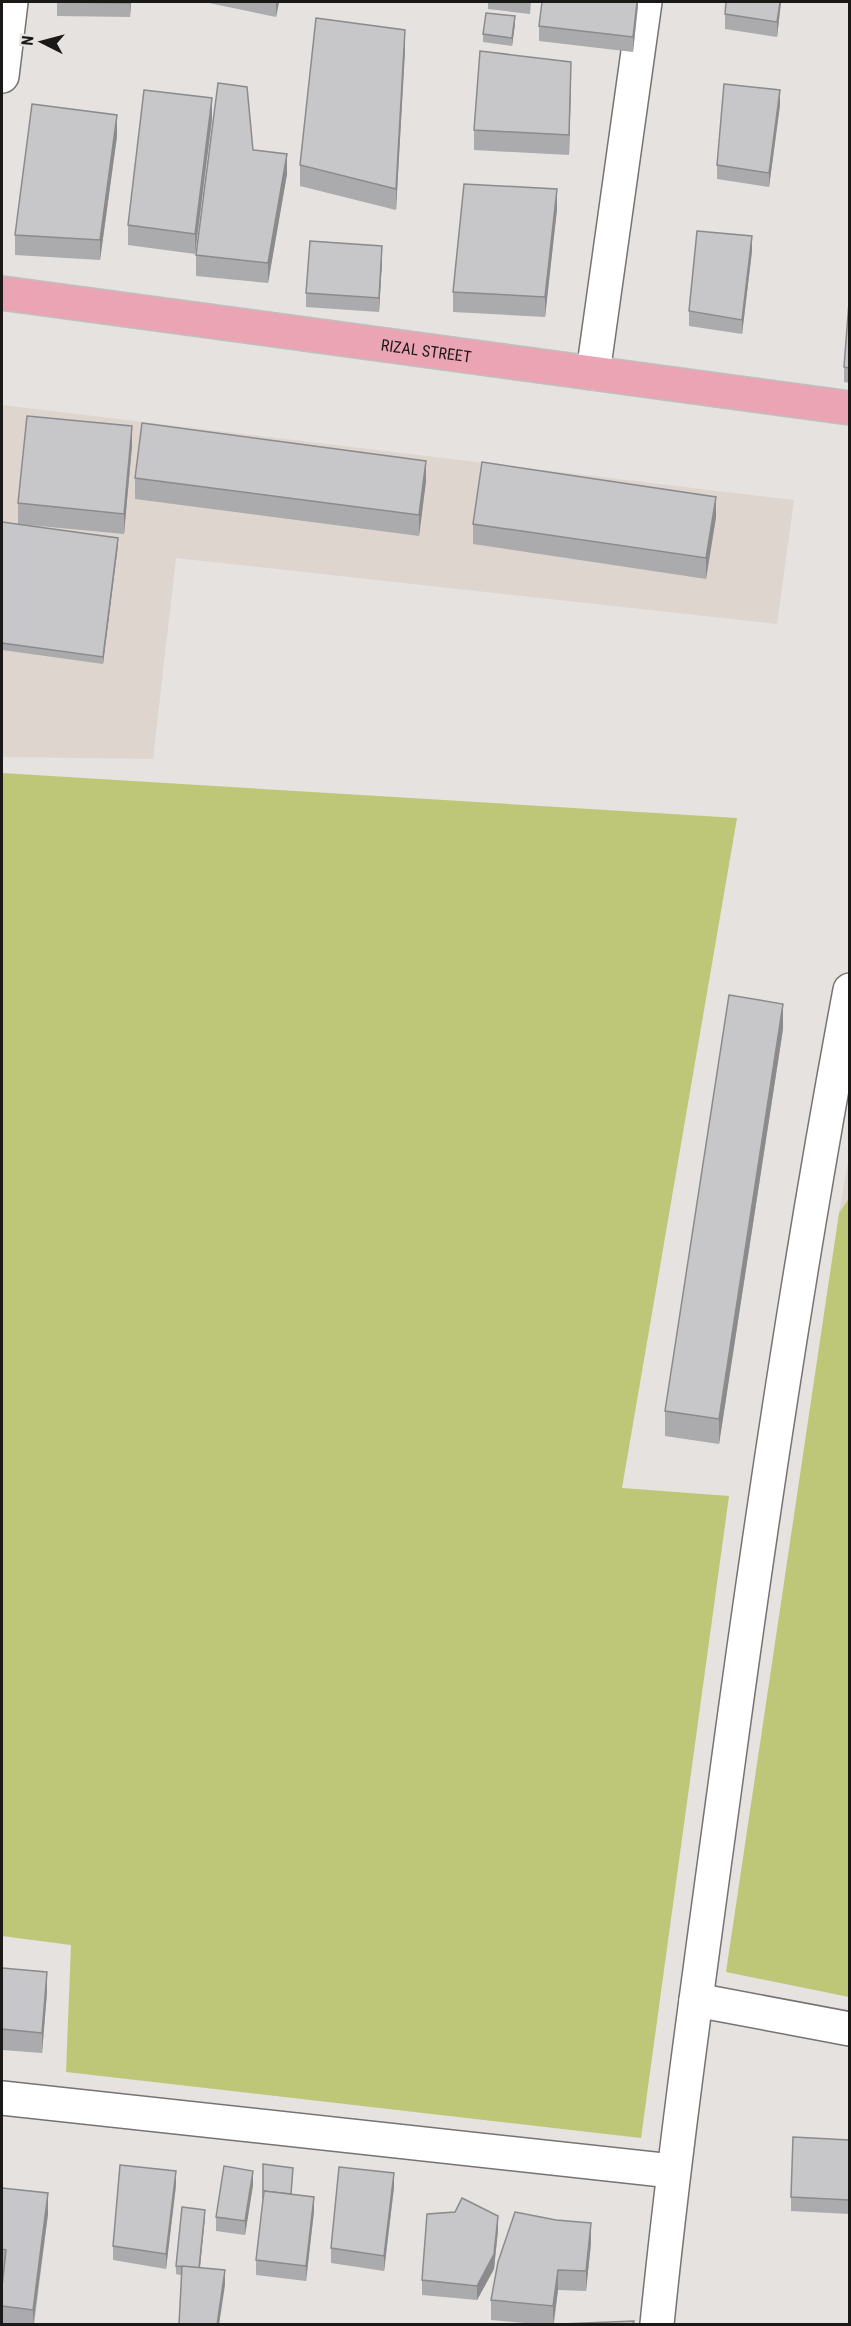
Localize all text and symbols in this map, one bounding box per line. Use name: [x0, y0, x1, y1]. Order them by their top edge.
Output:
north arrow: [12, 12, 72, 72]
text: N: [18, 35, 38, 46]
street label: RIZAL STREET: [380, 335, 472, 366]

